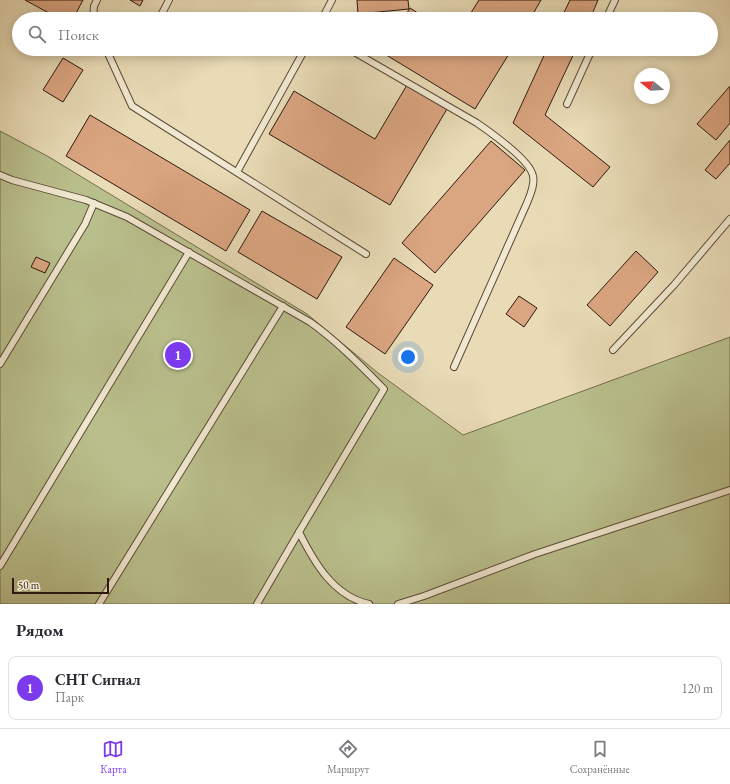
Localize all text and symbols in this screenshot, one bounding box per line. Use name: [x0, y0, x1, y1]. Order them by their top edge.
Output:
search box: [12, 12, 718, 56]
icon: search: [26, 23, 48, 45]
text: Поиск: [58, 25, 99, 44]
north arrow: [634, 68, 670, 104]
pin: 1: [165, 340, 191, 370]
your location: [398, 347, 418, 367]
scale bar: [12, 576, 109, 595]
text: 50 m: [18, 578, 39, 592]
text: Рядом: [16, 619, 64, 641]
text: СНТ Сигнал: [55, 670, 141, 689]
text: 1: [27, 680, 33, 697]
text: 120 m: [682, 680, 713, 697]
text: Парк: [55, 689, 84, 706]
tab: Карта: [100, 738, 127, 776]
tab: Маршрут: [327, 738, 369, 776]
tab: Сохранённые: [570, 738, 630, 776]

